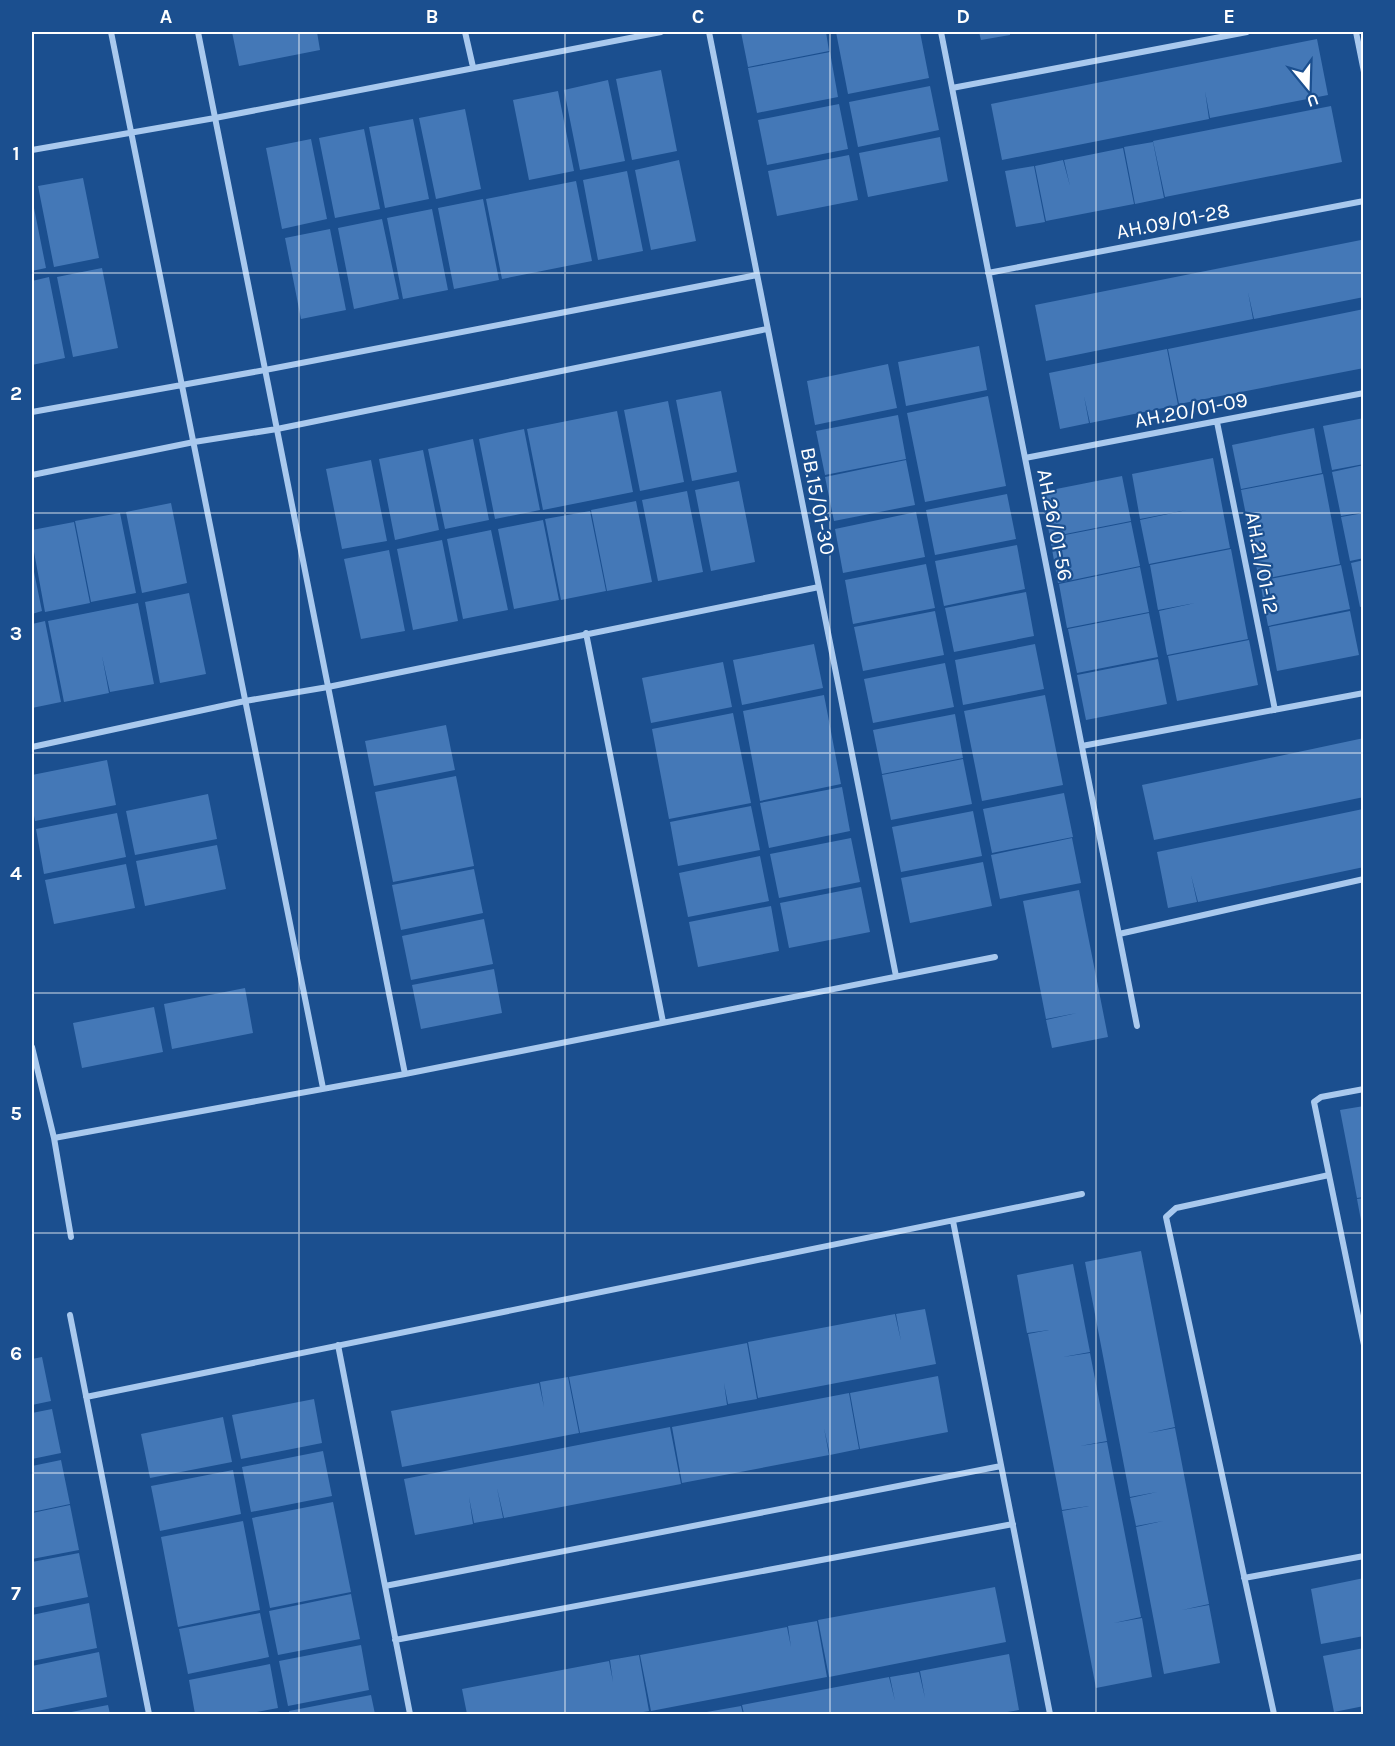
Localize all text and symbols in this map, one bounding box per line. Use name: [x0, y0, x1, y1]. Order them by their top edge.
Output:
text: A: [160, 5, 173, 28]
text: B: [426, 5, 438, 28]
text: C: [692, 5, 704, 28]
text: D: [956, 5, 970, 28]
text: E: [1223, 5, 1235, 28]
north arrow: [1278, 57, 1338, 117]
text: U: [1304, 90, 1321, 111]
text: 1: [12, 142, 20, 165]
street label: AH.09/01-28: [1114, 198, 1232, 244]
text: 2: [10, 382, 22, 405]
street label: AH.20/01-09: [1132, 387, 1250, 433]
street label: BB.15/01-30: [796, 445, 840, 557]
street label: AH.26/01-56: [1032, 467, 1078, 583]
street label: AH.21/01-12: [1240, 510, 1284, 616]
text: 3: [10, 622, 22, 645]
text: 4: [10, 862, 22, 885]
text: 5: [10, 1102, 22, 1125]
text: 6: [10, 1342, 22, 1365]
text: 7: [11, 1582, 21, 1605]

